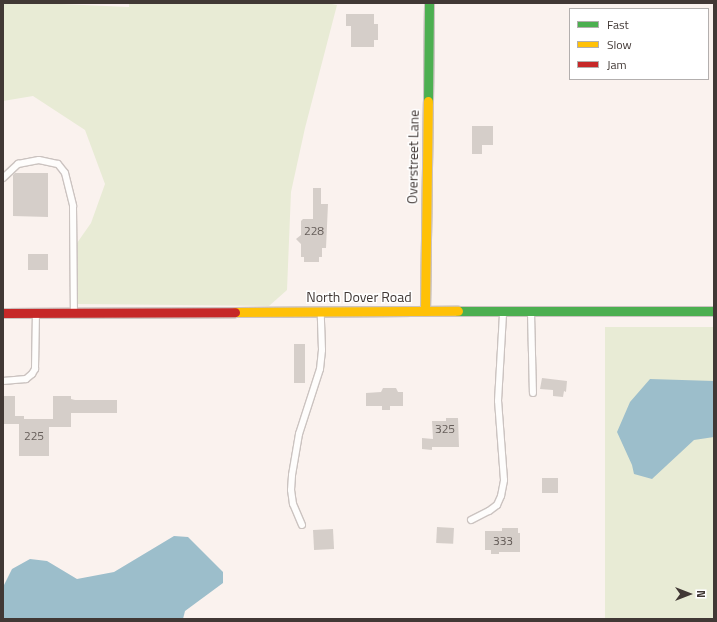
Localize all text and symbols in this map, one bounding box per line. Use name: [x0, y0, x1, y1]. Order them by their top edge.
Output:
legend: [569, 8, 709, 80]
text: Fast: [607, 15, 629, 34]
text: Slow: [607, 35, 632, 54]
text: Jam: [607, 55, 627, 74]
street label: Overstreet Lane: [404, 110, 422, 204]
house number: 228: [304, 224, 324, 238]
street label: North Dover Road: [306, 289, 412, 305]
house number: 325: [435, 422, 455, 436]
house number: 225: [24, 429, 44, 443]
house number: 333: [493, 534, 513, 548]
north arrow: [669, 574, 709, 614]
text: N: [693, 590, 709, 598]

